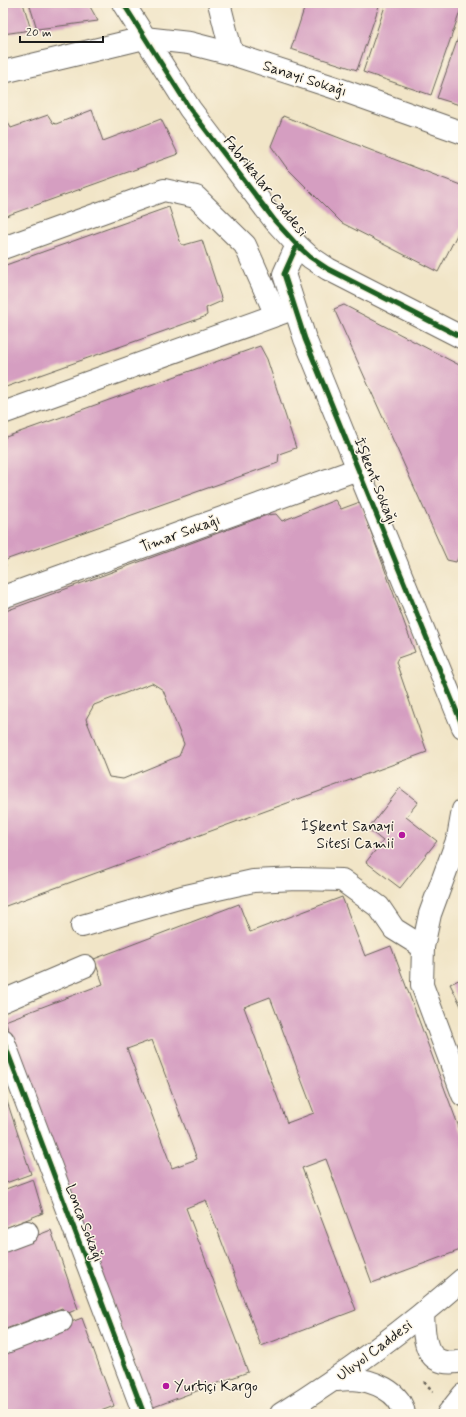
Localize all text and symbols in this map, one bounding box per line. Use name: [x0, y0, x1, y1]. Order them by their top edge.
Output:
scale bar: [20, 18, 103, 44]
text: 20 m: [26, 25, 52, 41]
street label: Sanayi Sokağı: [260, 56, 349, 102]
street label: Fabrikalar Caddesi: [218, 132, 312, 241]
street label: İşkent Sokağı: [348, 435, 402, 528]
street label: Timar Sokağı: [137, 510, 223, 558]
place label: İşkent Sanayi Sitesi Camii: [301, 817, 394, 854]
marker: İşkent Sanayi Sitesi Camii: [397, 830, 407, 840]
street label: Lonca Sokağı: [60, 1181, 108, 1265]
street label: Uluyol Caddesi: [333, 1316, 417, 1386]
place label: Yurtiçi Kargo: [174, 1377, 258, 1398]
marker: Yurtiçi Kargo: [161, 1381, 171, 1391]

